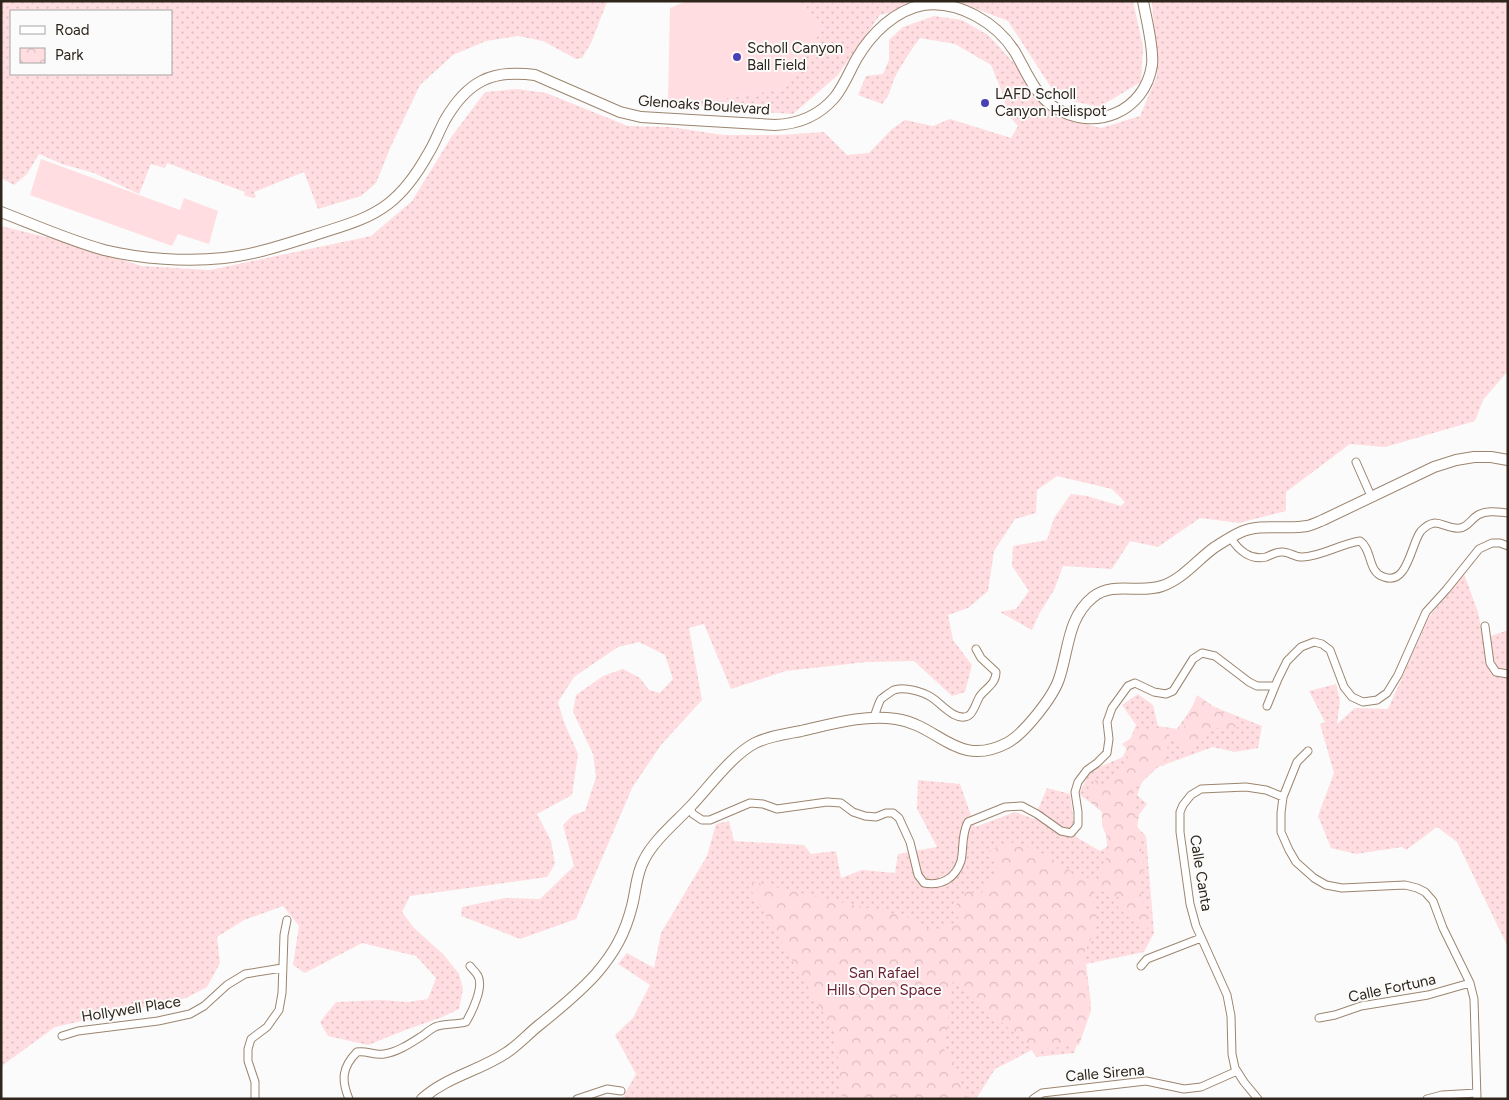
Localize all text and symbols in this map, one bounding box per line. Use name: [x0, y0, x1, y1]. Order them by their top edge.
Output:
legend: [10, 10, 172, 75]
text: Road: [55, 21, 90, 39]
place label: Scholl Canyon Ball Field: [747, 39, 843, 74]
text: Park: [55, 46, 84, 64]
marker: Scholl Canyon Ball Field: [731, 51, 743, 63]
place label: LAFD Scholl Canyon Helispot: [995, 85, 1107, 120]
street label: Glenoaks Boulevard: [637, 91, 771, 119]
marker: LAFD Scholl Canyon Helispot: [979, 97, 991, 109]
street label: Calle Canta: [1186, 834, 1216, 912]
park label: San Rafael Hills Open Space: [827, 964, 941, 999]
street label: Calle Fortuna: [1347, 970, 1437, 1006]
street label: Hollywell Place: [80, 992, 182, 1026]
street label: Calle Sirena: [1065, 1061, 1145, 1085]

